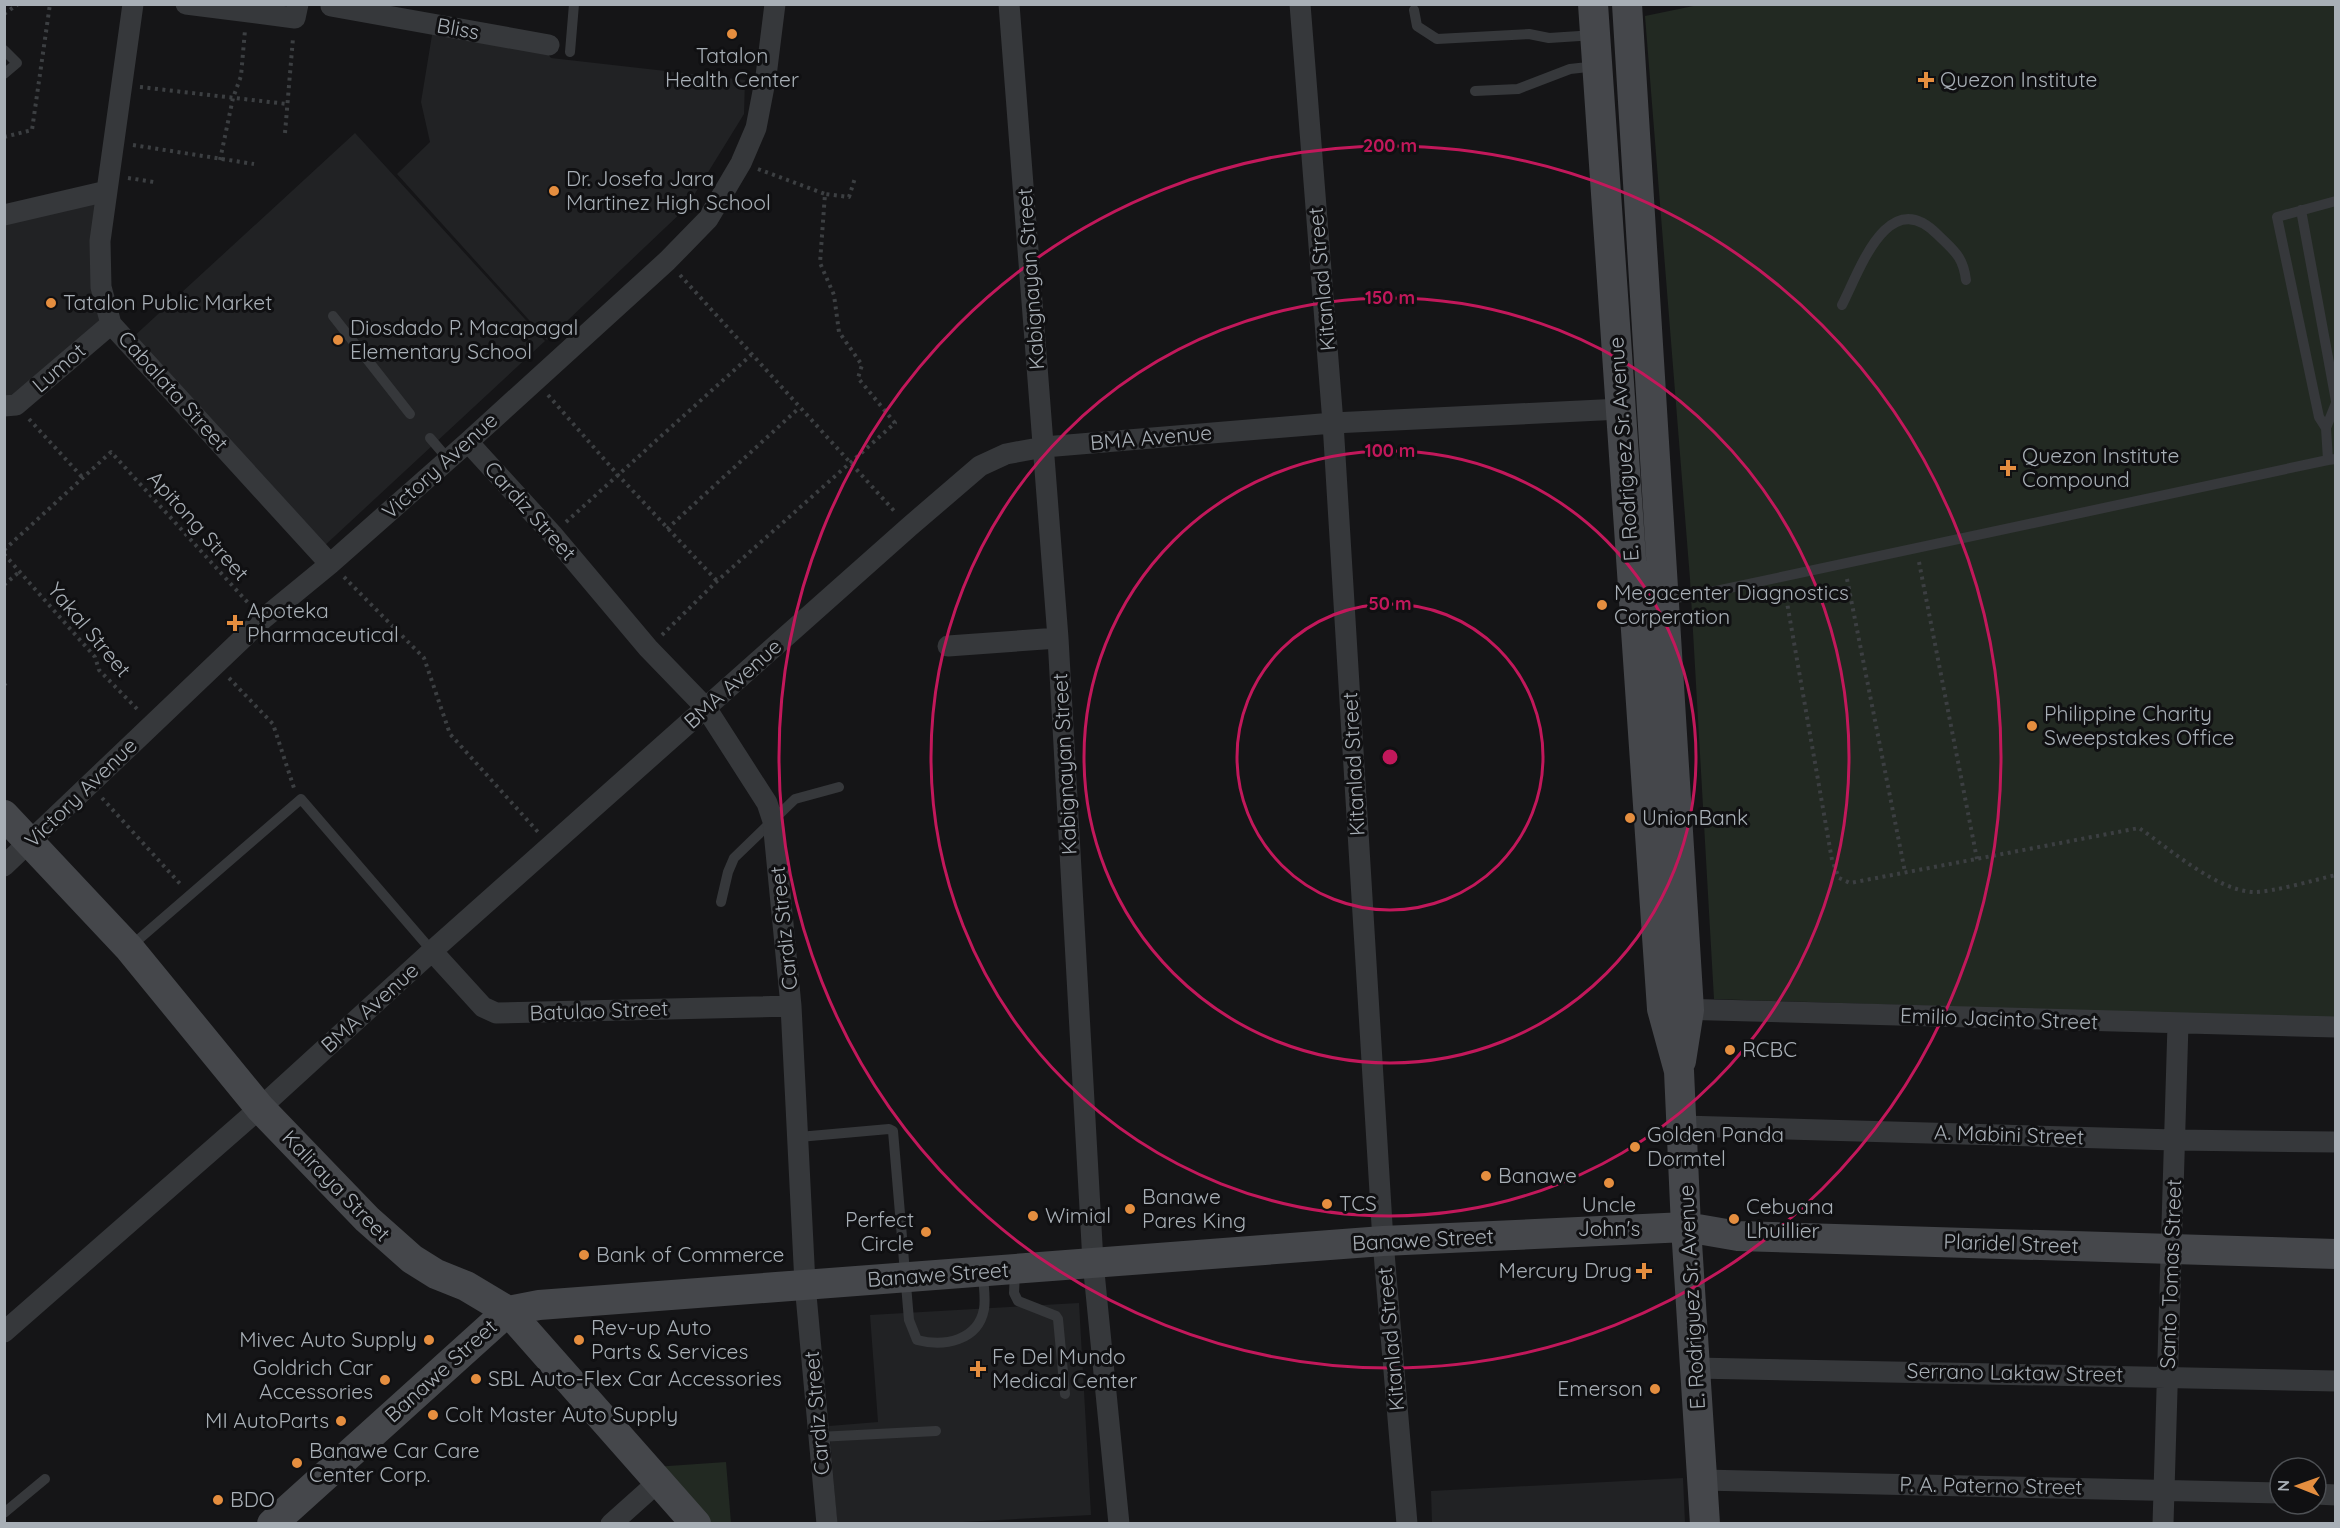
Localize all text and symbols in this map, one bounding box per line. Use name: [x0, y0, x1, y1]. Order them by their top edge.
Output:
street label: Bliss: [435, 12, 481, 45]
marker: Tatalon Health Center: [725, 27, 739, 41]
place label: Tatalon Health Center: [665, 42, 799, 92]
place label: Quezon Institute: [1940, 66, 2097, 92]
marker: Quezon Institute: [1917, 71, 1935, 89]
text: 200 m: [1363, 134, 1417, 157]
place label: Dr. Josefa Jara Martinez High School: [566, 165, 771, 215]
marker: Dr. Josefa Jara Martinez High School: [547, 184, 561, 198]
street label: Kabignayan Street: [1011, 187, 1049, 371]
street label: Kitanlad Street: [1302, 206, 1340, 352]
text: 150 m: [1365, 286, 1415, 309]
place label: Tatalon Public Market: [63, 289, 272, 315]
marker: Tatalon Public Market: [44, 296, 58, 310]
place label: Diosdado P. Macapagal Elementary School: [350, 314, 578, 364]
street label: Cabalata Street: [113, 325, 234, 456]
marker: Diosdado P. Macapagal Elementary School: [331, 333, 345, 347]
street label: E. Rodriguez Sr. Avenue: [1602, 336, 1644, 562]
street label: Lumot: [26, 337, 90, 397]
street label: Victory Avenue: [376, 407, 503, 524]
street label: BMA Avenue: [1089, 419, 1213, 455]
text: 100 m: [1365, 439, 1415, 462]
place label: Quezon Institute Compound: [2022, 442, 2179, 492]
street label: Cardiz Street: [479, 455, 582, 565]
marker: Quezon Institute Compound: [1999, 459, 2017, 477]
street label: Apitong Street: [143, 465, 255, 586]
street label: Yakal Street: [43, 577, 137, 682]
place label: Megacenter Diagnostics Corperation: [1614, 579, 1849, 629]
text: 50 m: [1368, 592, 1412, 615]
place label: Apoteka Pharmaceutical: [247, 597, 399, 647]
marker: Megacenter Diagnostics Corperation: [1595, 598, 1609, 612]
marker: Apoteka Pharmaceutical: [228, 616, 242, 630]
street label: BMA Avenue: [678, 633, 786, 734]
street label: Kabignayan Street: [1046, 672, 1082, 856]
street label: Kitanlad Street: [1336, 691, 1370, 837]
place label: Philippine Charity Sweepstakes Office: [2044, 700, 2234, 750]
marker: Philippine Charity Sweepstakes Office: [2025, 719, 2039, 733]
street label: Victory Avenue: [19, 732, 142, 853]
centre of rings: [1380, 747, 1400, 767]
place label: UnionBank: [1642, 804, 1748, 830]
marker: UnionBank: [1623, 811, 1637, 825]
street label: Cardiz Street: [764, 865, 802, 991]
street label: BMA Avenue: [315, 957, 423, 1058]
street label: Batulao Street: [529, 995, 669, 1025]
street label: Emilio Jacinto Street: [1899, 1002, 2099, 1034]
place label: RCBC: [1742, 1036, 1797, 1062]
marker: RCBC: [1723, 1043, 1737, 1057]
street label: A. Mabini Street: [1934, 1118, 2085, 1150]
place label: Golden Panda Dormtel: [1647, 1121, 1784, 1171]
street label: Kaliraya Street: [277, 1124, 396, 1246]
marker: Golden Panda Dormtel: [1628, 1140, 1642, 1154]
place label: Banawe: [1498, 1162, 1577, 1188]
marker: Banawe: [1479, 1169, 1493, 1183]
marker: Uncle John's: [1602, 1176, 1616, 1190]
street label: Santo Tomas Street: [2154, 1179, 2186, 1369]
place label: Banawe Pares King: [1142, 1183, 1246, 1233]
street label: E. Rodriguez Sr. Avenue: [1672, 1184, 1710, 1410]
place label: TCS: [1339, 1190, 1377, 1216]
place label: Uncle John's: [1578, 1191, 1640, 1241]
place label: Cebuana Lhuillier: [1746, 1193, 1834, 1243]
marker: TCS: [1320, 1197, 1334, 1211]
place label: Wimial: [1045, 1202, 1111, 1228]
marker: Banawe Pares King: [1123, 1202, 1137, 1216]
place label: Perfect Circle: [845, 1206, 914, 1256]
marker: Wimial: [1026, 1209, 1040, 1223]
marker: Cebuana Lhuillier: [1727, 1212, 1741, 1226]
street label: Banawe Street: [1351, 1222, 1494, 1256]
marker: Perfect Circle: [919, 1225, 933, 1239]
street label: Plaridel Street: [1943, 1228, 2079, 1258]
place label: Bank of Commerce: [596, 1241, 784, 1267]
marker: Bank of Commerce: [577, 1248, 591, 1262]
street label: Banawe Street: [866, 1256, 1010, 1292]
place label: Mercury Drug: [1499, 1257, 1632, 1283]
marker: Mercury Drug: [1637, 1264, 1651, 1278]
street label: Kitanlad Street: [1371, 1266, 1409, 1412]
street label: Banawe Street: [379, 1313, 502, 1427]
place label: Rev-up Auto Parts & Services: [591, 1314, 748, 1364]
place label: Mivec Auto Supply: [239, 1326, 417, 1352]
marker: Mivec Auto Supply: [422, 1333, 436, 1347]
marker: Rev-up Auto Parts & Services: [572, 1333, 586, 1347]
place label: Fe Del Mundo Medical Center: [992, 1343, 1137, 1393]
street label: Cardiz Street: [798, 1350, 834, 1476]
place label: Goldrich Car Accessories: [253, 1354, 373, 1404]
street label: Serrano Laktaw Street: [1906, 1357, 2124, 1387]
marker: Fe Del Mundo Medical Center: [969, 1360, 987, 1378]
place label: SBL Auto-Flex Car Accessories: [488, 1365, 782, 1391]
marker: SBL Auto-Flex Car Accessories: [469, 1372, 483, 1386]
marker: Goldrich Car Accessories: [378, 1373, 392, 1387]
place label: Emerson: [1557, 1375, 1643, 1401]
marker: Emerson: [1648, 1382, 1662, 1396]
place label: Colt Master Auto Supply: [445, 1401, 678, 1427]
place label: MI AutoParts: [205, 1407, 329, 1433]
marker: Colt Master Auto Supply: [426, 1408, 440, 1422]
marker: MI AutoParts: [334, 1414, 348, 1428]
place label: Banawe Car Care Center Corp.: [309, 1437, 480, 1487]
marker: Banawe Car Care Center Corp.: [290, 1456, 304, 1470]
north arrow: [2268, 1456, 2328, 1516]
street label: P. A. Paterno Street: [1899, 1470, 2083, 1500]
text: N: [2273, 1480, 2293, 1492]
place label: BDO: [230, 1486, 275, 1512]
marker: BDO: [211, 1493, 225, 1507]

